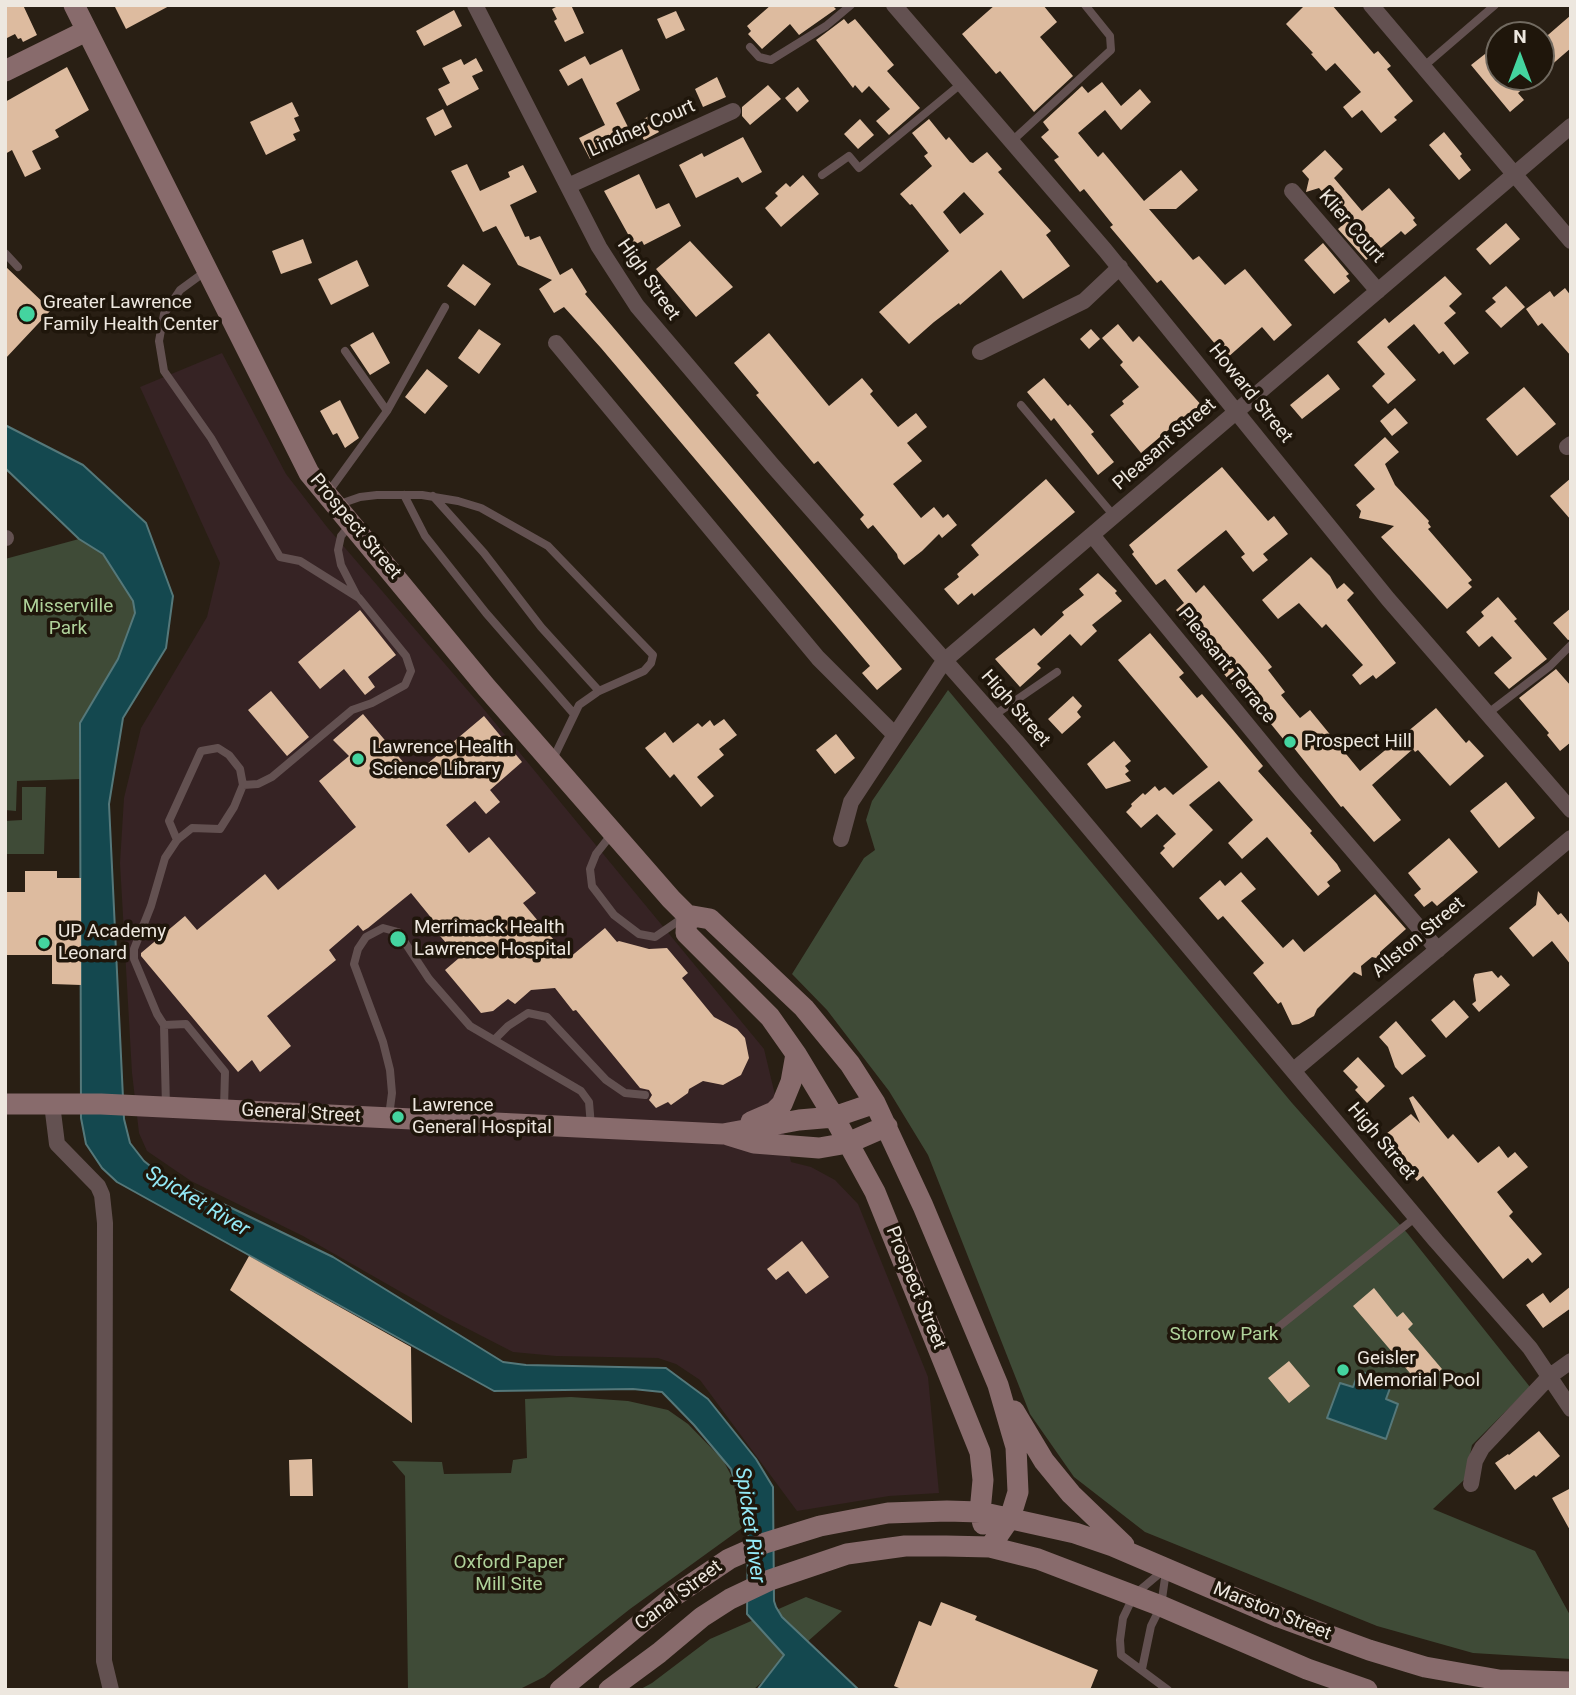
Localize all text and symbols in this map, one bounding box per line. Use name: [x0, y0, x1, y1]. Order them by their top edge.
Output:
north arrow: [1485, 21, 1555, 91]
text: N: [1513, 25, 1527, 48]
street label: Lindner Court: [585, 95, 699, 163]
street label: Klier Court: [1313, 186, 1389, 268]
street label: High Street: [612, 235, 684, 325]
place label: Greater Lawrence Family Health Center: [43, 292, 219, 336]
marker: Greater Lawrence Family Health Center: [17, 304, 37, 324]
street label: Howard Street: [1203, 340, 1297, 448]
street label: Pleasant Street: [1109, 394, 1221, 496]
street label: Prospect Street: [304, 470, 406, 584]
park label: Misserville Park: [23, 596, 113, 640]
street label: Pleasant Terrace: [1172, 604, 1280, 728]
street label: High Street: [976, 666, 1054, 752]
place label: Prospect Hill: [1304, 731, 1412, 753]
marker: Prospect Hill: [1282, 734, 1298, 750]
place label: Lawrence Health Science Library: [372, 737, 514, 781]
marker: Lawrence Health Science Library: [350, 751, 366, 767]
street label: Allston Street: [1368, 893, 1470, 983]
place label: Merrimack Health Lawrence Hospital: [414, 917, 571, 961]
place label: UP Academy Leonard: [58, 921, 166, 965]
marker: Merrimack Health Lawrence Hospital: [388, 929, 408, 949]
marker: UP Academy Leonard: [36, 935, 52, 951]
place label: Lawrence General Hospital: [412, 1095, 552, 1139]
street label: General Street: [241, 1099, 361, 1129]
street label: High Street: [1342, 1099, 1420, 1185]
marker: Lawrence General Hospital: [390, 1109, 406, 1125]
water label: Spicket River: [140, 1161, 254, 1243]
street label: Prospect Street: [880, 1223, 950, 1353]
park label: Storrow Park: [1170, 1324, 1278, 1346]
place label: Geisler Memorial Pool: [1357, 1348, 1480, 1392]
marker: Geisler Memorial Pool: [1335, 1362, 1351, 1378]
water label: Spicket River: [728, 1465, 770, 1585]
park label: Oxford Paper Mill Site: [453, 1552, 565, 1596]
street label: Canal Street: [631, 1556, 727, 1636]
street label: Marston Street: [1210, 1578, 1334, 1646]

